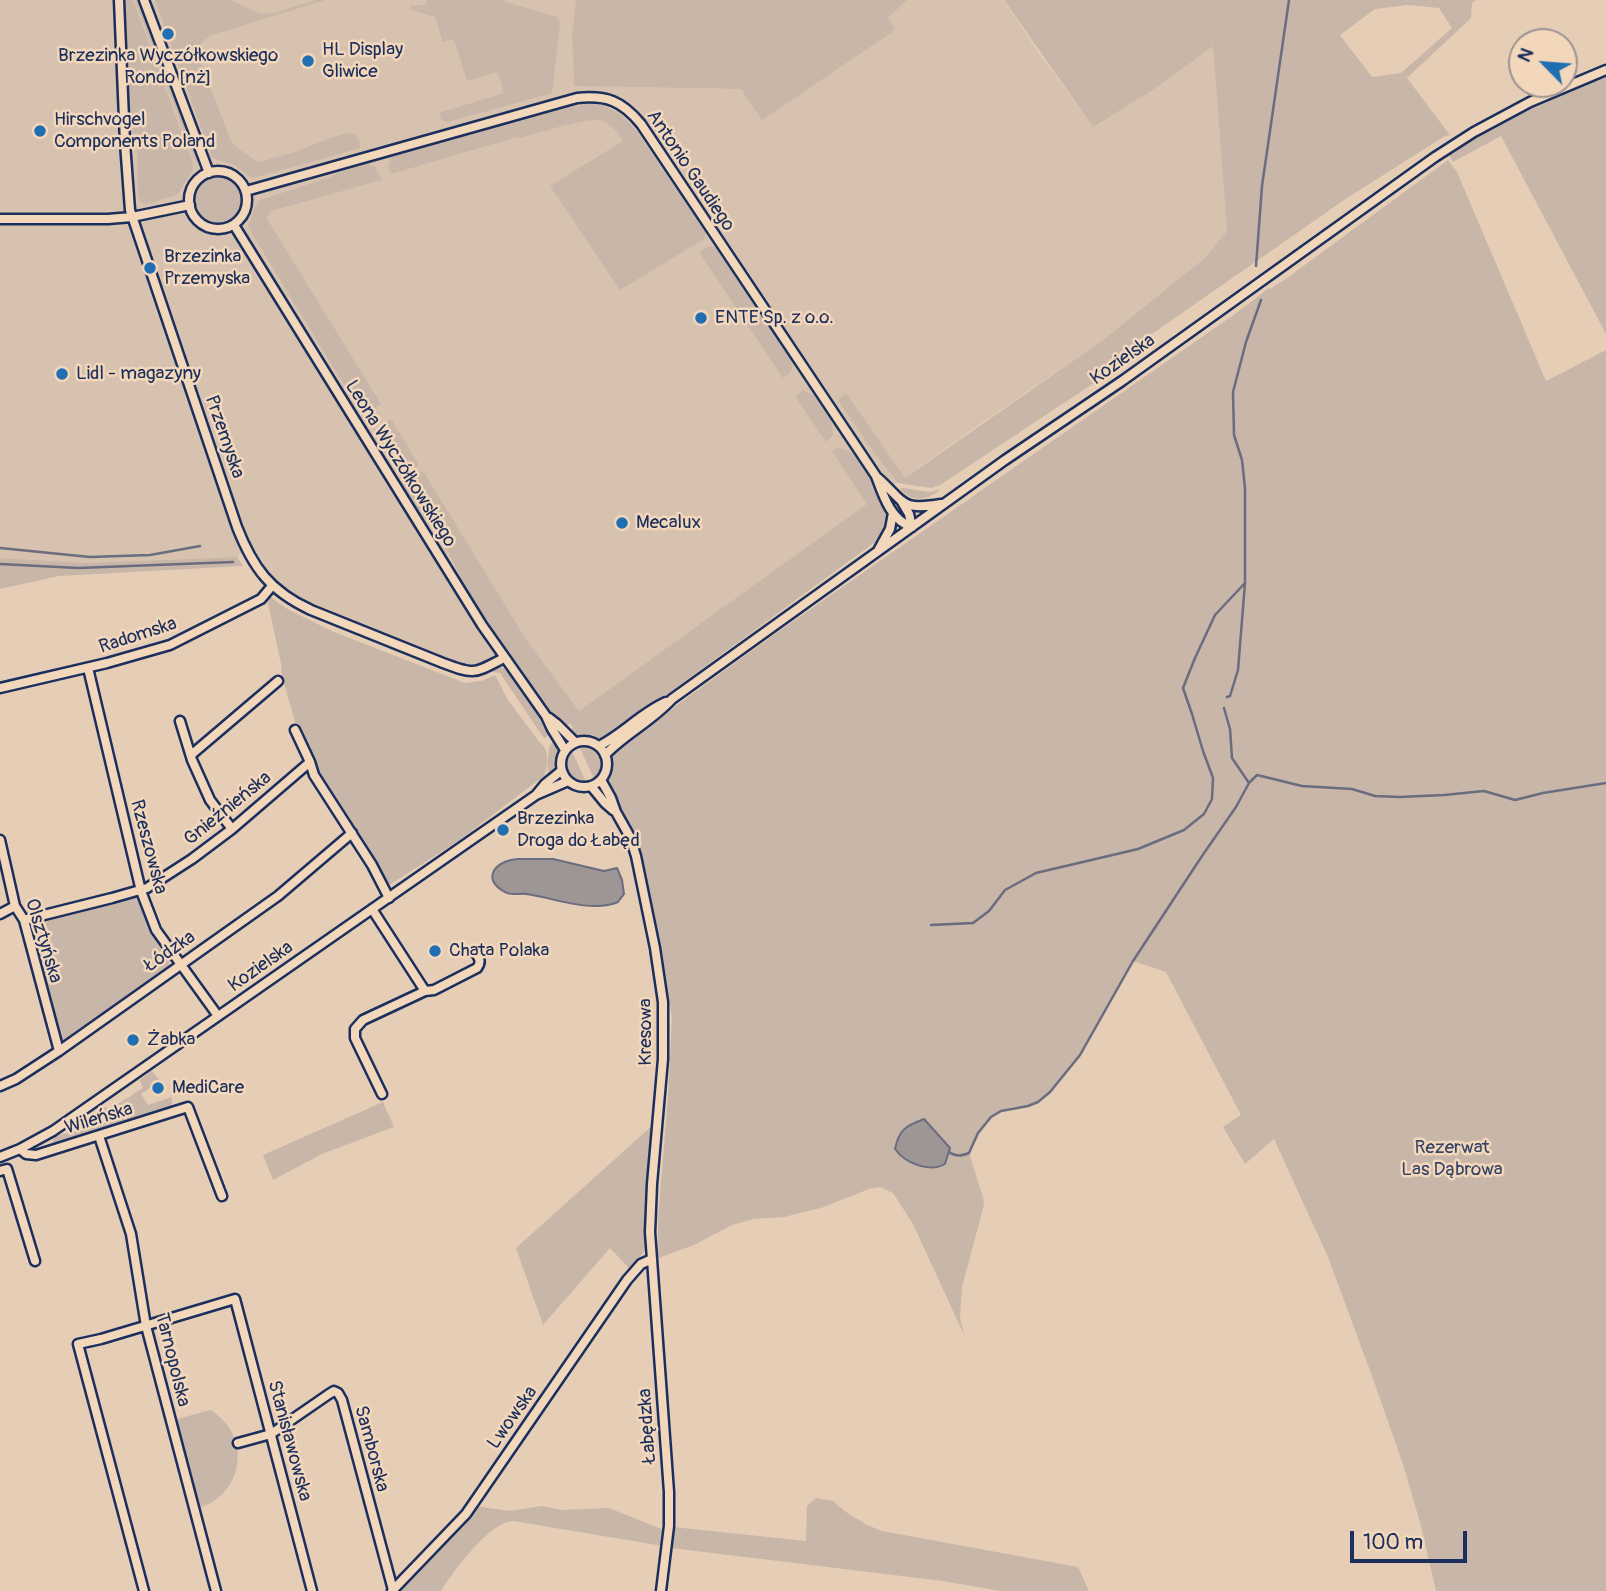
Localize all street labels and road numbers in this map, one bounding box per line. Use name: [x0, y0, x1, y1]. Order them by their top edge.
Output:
street label: Antonio Gaudiego: [641, 106, 739, 236]
street label: Kozielska: [1086, 329, 1160, 391]
street label: Leona Wyczółkowskiego: [339, 376, 461, 552]
street label: Przemyska: [199, 393, 249, 481]
street label: Radomska: [96, 613, 180, 659]
street label: Gnieźnieńska: [180, 767, 276, 851]
street label: Rzeszowska: [124, 797, 172, 897]
street label: Olsztyńska: [19, 896, 67, 986]
street label: Łódzka: [140, 926, 200, 978]
street label: Kozielska: [224, 936, 298, 998]
street label: Kresowa: [635, 998, 657, 1066]
street label: Wileńska: [62, 1098, 136, 1140]
street label: Tarnopolska: [149, 1311, 195, 1409]
street label: Stanisławowska: [262, 1378, 316, 1504]
street label: Lwowska: [483, 1382, 543, 1454]
street label: Łabędzka: [634, 1388, 662, 1464]
street label: Samborska: [349, 1403, 393, 1495]

